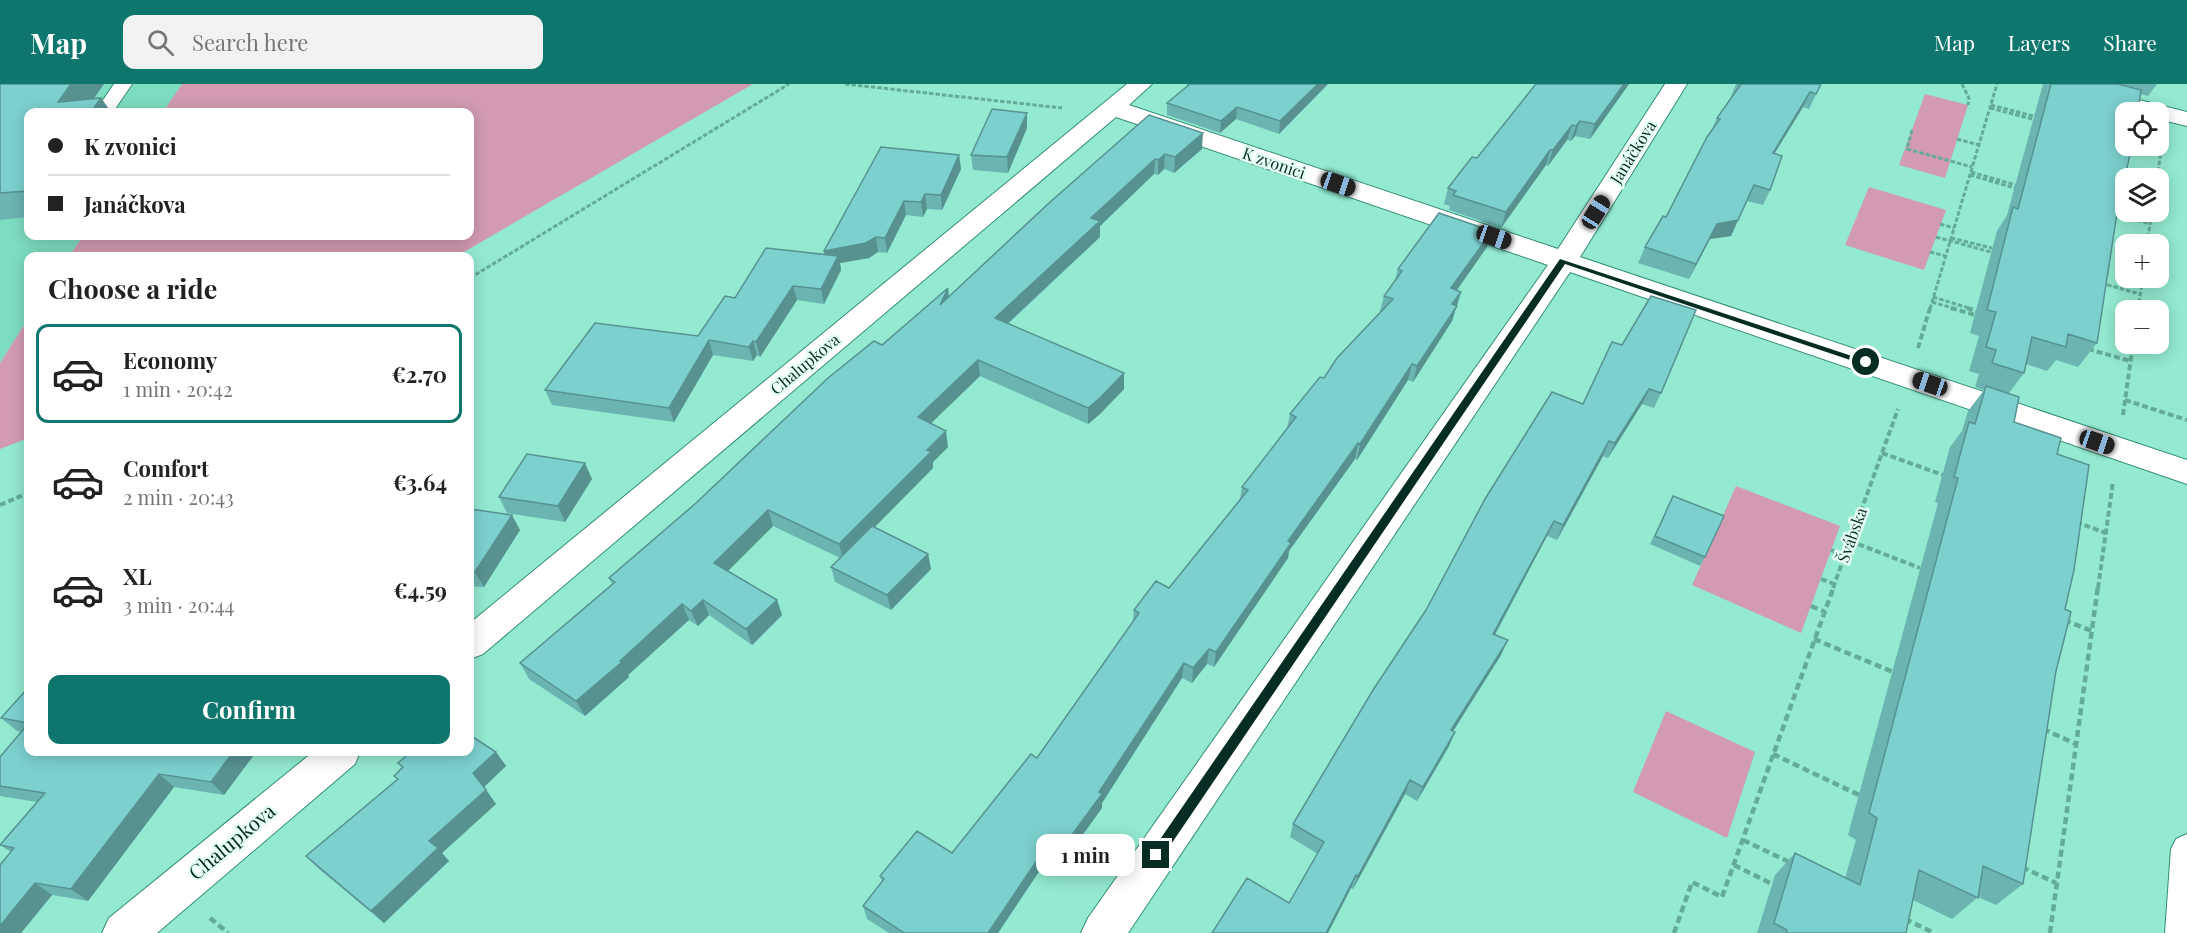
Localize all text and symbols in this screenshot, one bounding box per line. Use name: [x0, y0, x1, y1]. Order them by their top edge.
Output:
search box: [123, 15, 543, 69]
text: Map: [30, 24, 87, 61]
icon: search: [144, 26, 177, 59]
text: Search here: [192, 27, 308, 57]
text: Map: [1934, 28, 1975, 56]
text: Layers: [2008, 28, 2070, 56]
text: Share: [2103, 28, 2157, 56]
map controls: [2115, 102, 2169, 354]
button: locate: [2115, 102, 2169, 156]
street label: Janáčkova: [1604, 116, 1660, 188]
text: K zvonici: [84, 131, 177, 161]
street label: K zvonici: [1240, 142, 1309, 183]
button: layers: [2115, 168, 2169, 222]
car: [1318, 170, 1358, 198]
text: Janáčkova: [84, 189, 186, 219]
car: [1579, 192, 1613, 232]
car: [1474, 223, 1514, 251]
button: +: [2115, 234, 2169, 288]
text: Choose a ride: [48, 270, 217, 306]
button: −: [2115, 300, 2169, 354]
street label: Chalupkova: [766, 328, 844, 399]
text: Economy: [123, 345, 217, 375]
icon: car: [51, 347, 105, 401]
route start: [1852, 348, 1879, 375]
text: €2.70: [392, 359, 447, 389]
car: [1910, 370, 1950, 398]
text: 1 min · 20:42: [123, 375, 233, 402]
car: [2077, 428, 2117, 456]
text: Comfort: [123, 453, 209, 483]
icon: car: [51, 455, 105, 509]
text: €3.64: [393, 467, 447, 497]
text: 2 min · 20:43: [123, 483, 234, 510]
street label: Švábska: [1832, 504, 1871, 565]
text: XL: [123, 561, 152, 591]
icon: car: [51, 563, 105, 617]
text: €4.59: [393, 575, 447, 605]
text: 3 min · 20:44: [123, 591, 234, 618]
button: Confirm: [48, 675, 450, 744]
street label: Chalupkova: [182, 797, 280, 885]
callout: 1 min: [1036, 834, 1135, 876]
text: 1 min: [1061, 841, 1110, 868]
route end: [1142, 841, 1169, 868]

